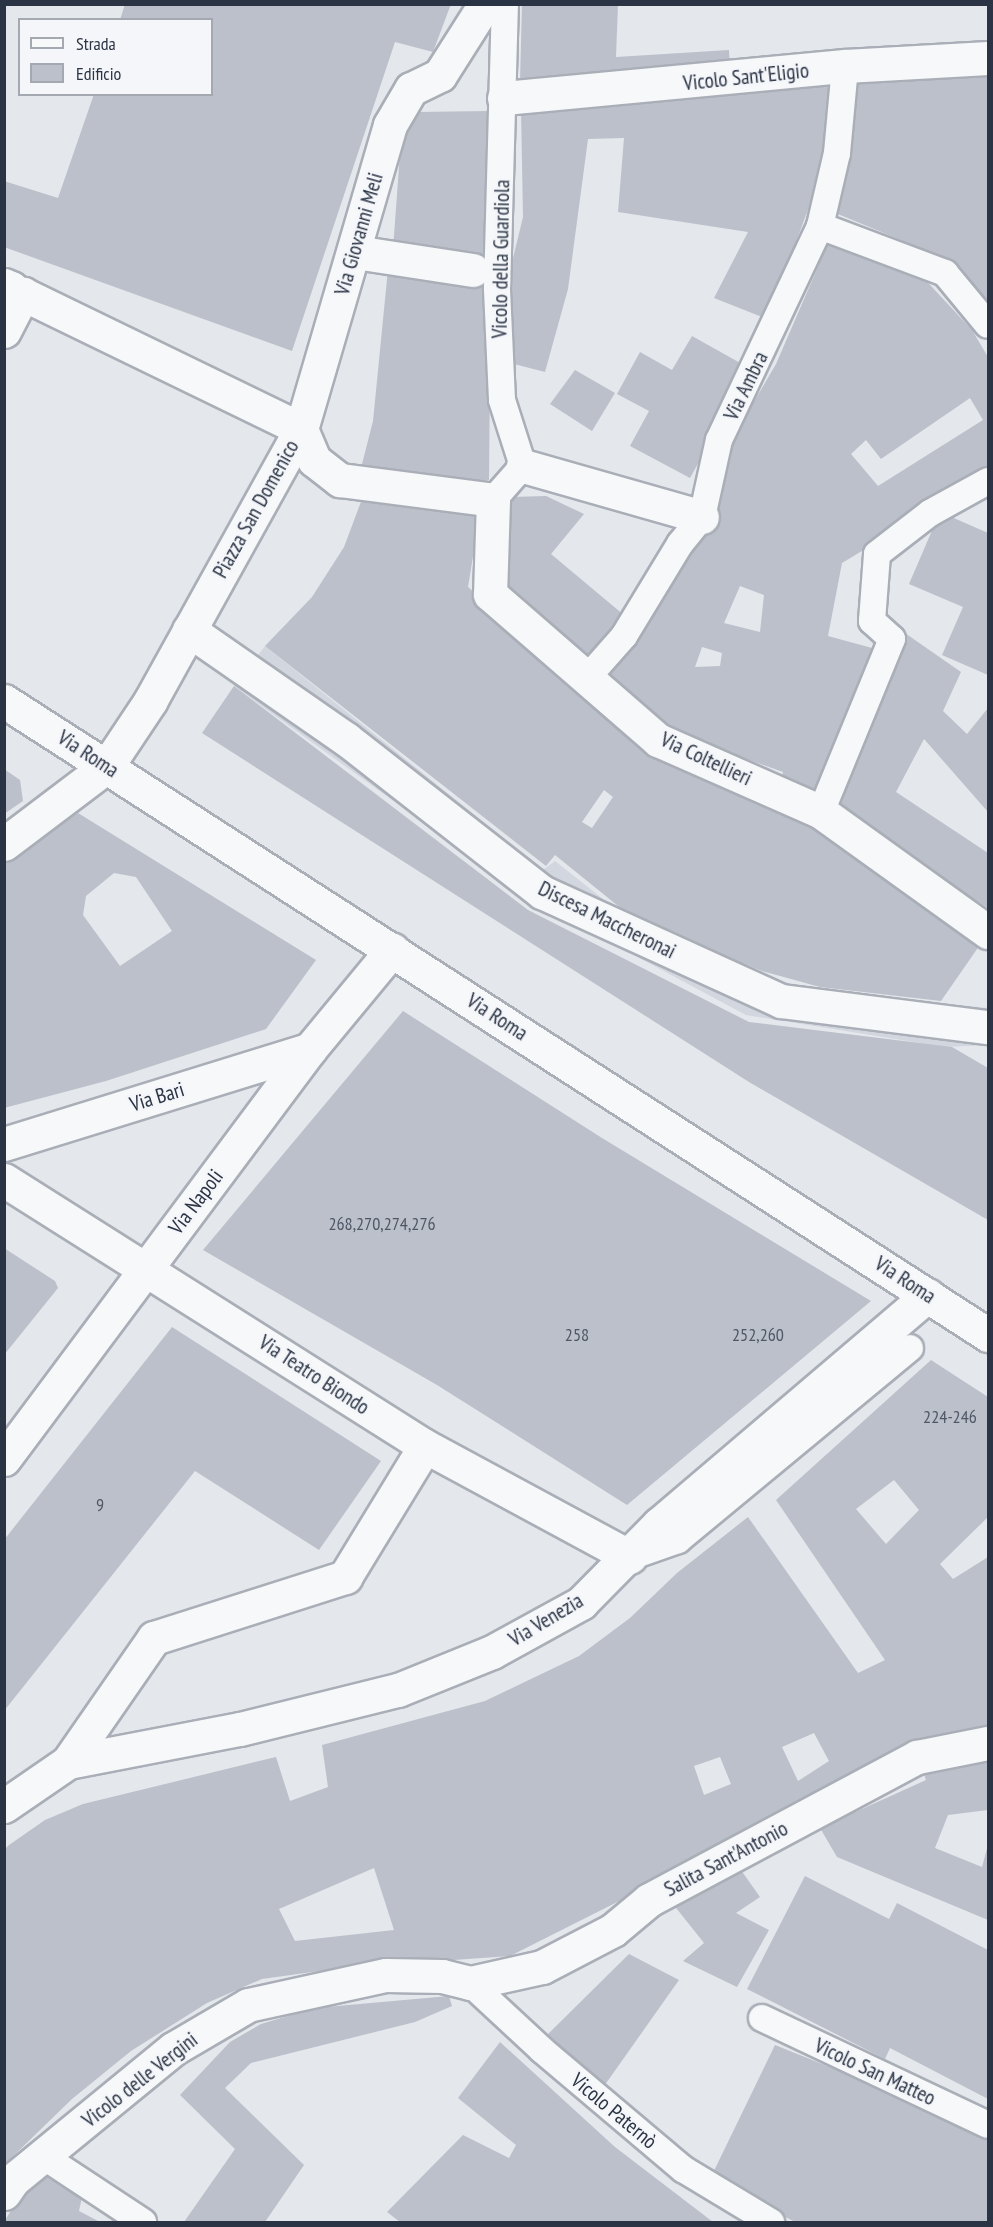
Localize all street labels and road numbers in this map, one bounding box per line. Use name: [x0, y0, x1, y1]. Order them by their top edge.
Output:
street label: Vicolo Sant'Eligio: [682, 58, 810, 96]
street label: Via Giovanni Meli: [329, 170, 389, 298]
street label: Vicolo della Guardiola: [487, 179, 515, 339]
street label: Via Ambra: [718, 347, 774, 425]
street label: Piazza San Domenico: [208, 436, 304, 582]
street label: Via Roma: [53, 725, 123, 783]
street label: Via Coltellieri: [656, 727, 756, 791]
street label: Discesa Maccheronai: [534, 876, 680, 964]
street label: Via Roma: [462, 988, 532, 1046]
street label: Via Bari: [127, 1077, 187, 1117]
street label: Via Napoli: [164, 1165, 228, 1239]
street label: Via Roma: [870, 1251, 940, 1309]
street label: Via Teatro Biondo: [254, 1330, 374, 1420]
street label: Via Venezia: [504, 1588, 588, 1652]
street label: Salita Sant'Antonio: [660, 1816, 792, 1902]
street label: Vicolo delle Vergini: [77, 2027, 203, 2133]
street label: Vicolo San Matteo: [810, 2033, 940, 2111]
street label: Vicolo Paternò: [566, 2068, 662, 2154]

